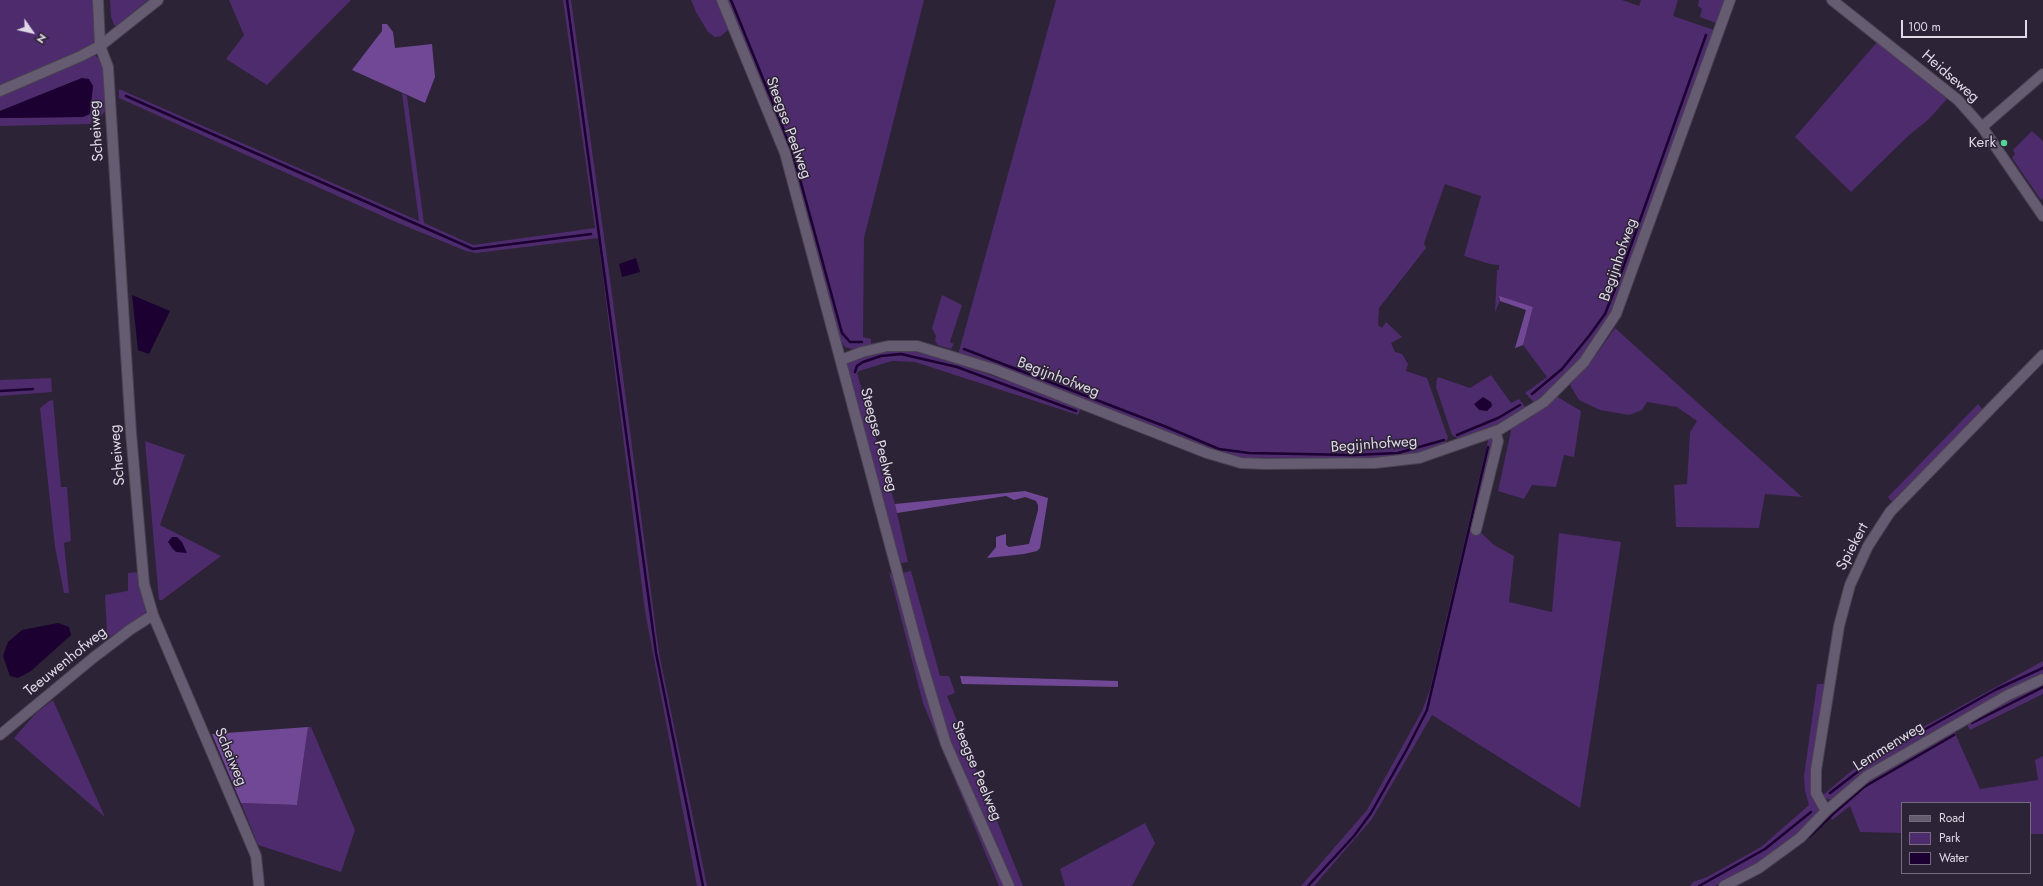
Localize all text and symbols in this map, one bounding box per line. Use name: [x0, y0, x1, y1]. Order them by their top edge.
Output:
north arrow: [12, 12, 52, 52]
scale bar: [1903, 12, 2029, 38]
text: 100 m: [1908, 18, 1941, 36]
text: N: [33, 31, 51, 47]
street label: Heidseweg: [1917, 47, 1983, 107]
street label: Steegse Peelweg: [761, 75, 815, 181]
street label: Scheiweg: [86, 100, 108, 162]
place label: Kerk: [1969, 134, 1996, 152]
marker: Kerk: [1999, 138, 2009, 148]
street label: Begijnhofweg: [1596, 216, 1642, 304]
street label: Begijnhofweg: [1014, 354, 1102, 402]
street label: Steegse Peelweg: [855, 386, 901, 494]
street label: Scheiweg: [106, 424, 130, 486]
street label: Begijnhofweg: [1330, 433, 1418, 457]
street label: Spiekert: [1833, 520, 1873, 574]
street label: Teeuwenhofweg: [21, 623, 111, 701]
street label: Steegse Peelweg: [947, 718, 1005, 824]
street label: Lemmenweg: [1850, 718, 1928, 776]
street label: Scheiweg: [210, 725, 250, 789]
legend: [1901, 802, 2031, 874]
text: Road: [1939, 809, 1965, 827]
text: Park: [1939, 829, 1960, 847]
text: Water: [1939, 849, 1969, 867]

